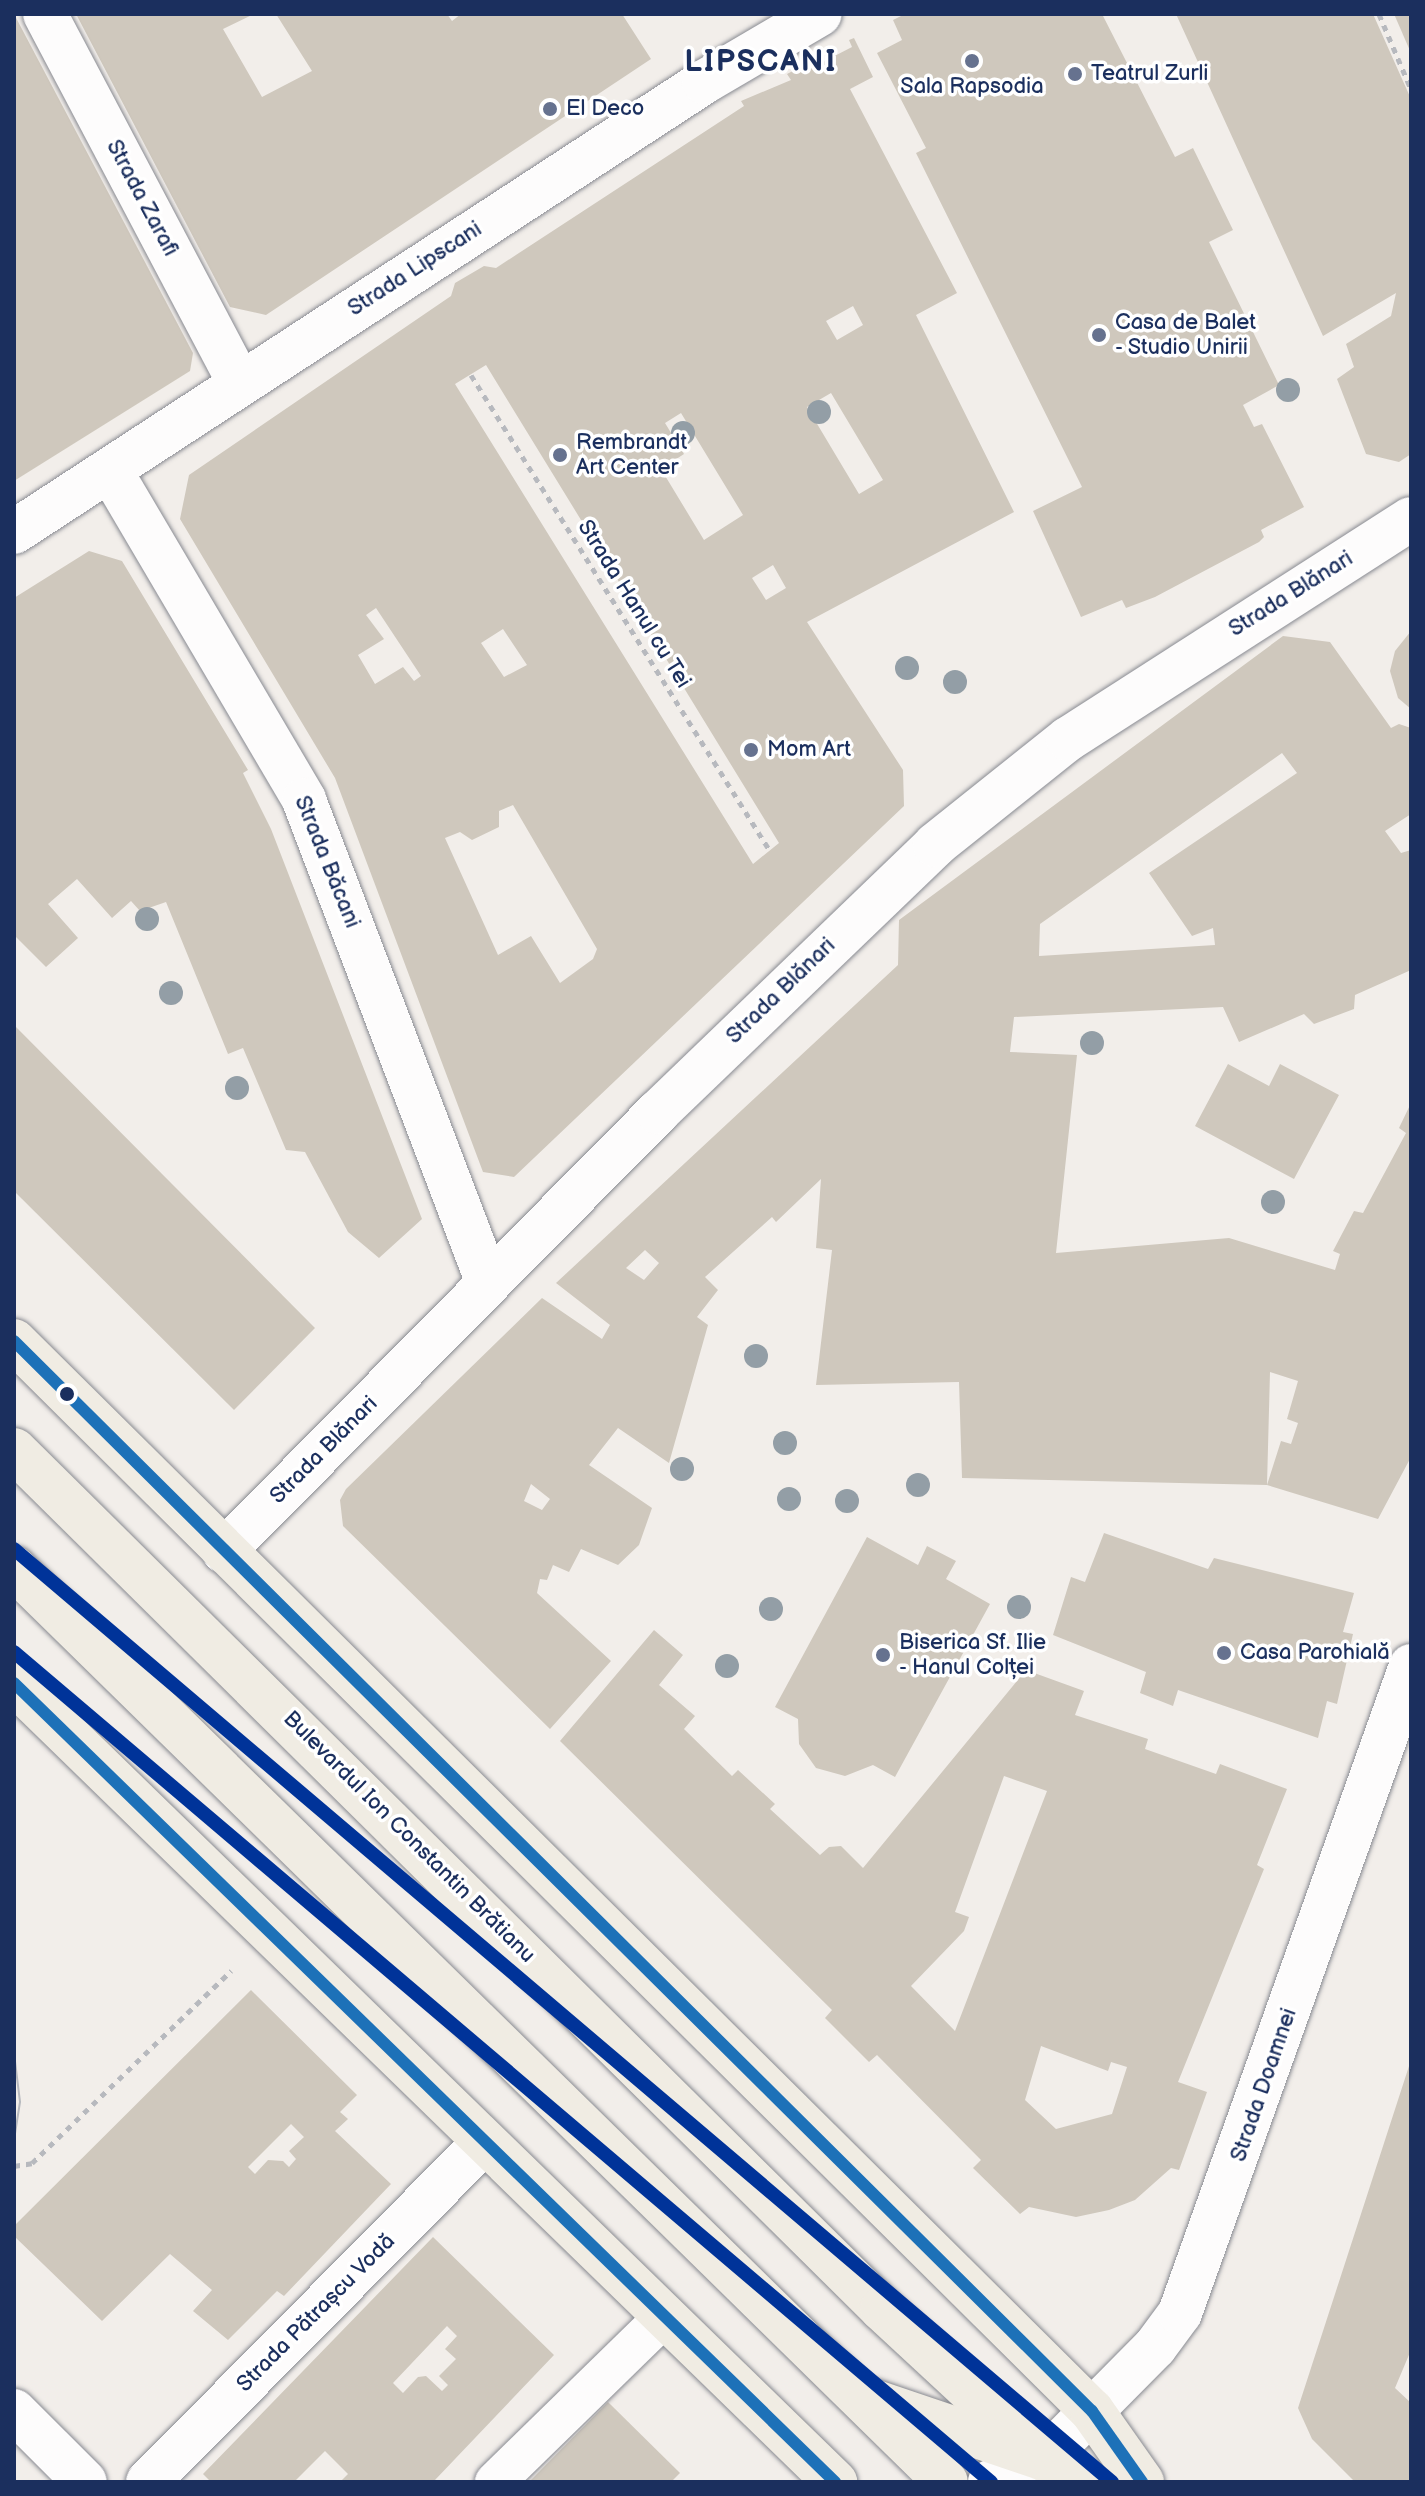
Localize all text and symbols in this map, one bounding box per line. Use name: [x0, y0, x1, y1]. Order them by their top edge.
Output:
district label: LIPSCANI: [685, 44, 837, 80]
marker: Sala Rapsodia: [963, 52, 981, 70]
place label: Teatrul Zurli: [1091, 61, 1208, 87]
marker: Teatrul Zurli: [1066, 65, 1084, 83]
place label: Sala Rapsodia: [900, 74, 1044, 100]
place label: El Deco: [566, 96, 644, 122]
marker: El Deco: [541, 100, 559, 118]
street label: Strada Zarafi: [100, 135, 184, 261]
street label: Strada Lipscani: [343, 216, 487, 322]
place label: Casa de Balet - Studio Unirii: [1115, 309, 1256, 360]
marker: Casa de Balet - Studio Unirii: [1090, 326, 1108, 344]
place label: Rembrandt Art Center: [576, 429, 687, 480]
marker: Rembrandt Art Center: [551, 446, 569, 464]
street label: Strada Hanul cu Tei: [571, 515, 697, 693]
street label: Strada Blănari: [1224, 545, 1358, 643]
place label: Mom Art: [767, 737, 851, 763]
marker: Mom Art: [742, 741, 760, 759]
street label: Strada Băcani: [288, 792, 366, 932]
street label: Strada Blănari: [721, 932, 841, 1050]
unlabelled marker: [59, 1386, 75, 1402]
street label: Strada Blănari: [265, 1391, 383, 1509]
place label: Biserica Sf. Ilie - Hanul Colței: [899, 1629, 1047, 1680]
place label: Casa Parohială: [1240, 1640, 1390, 1666]
marker: Casa Parohială: [1215, 1644, 1233, 1662]
marker: Biserica Sf. Ilie - Hanul Colței: [874, 1646, 892, 1664]
street label: Bulevardul Ion Constantin Brătianu: [278, 1706, 540, 1968]
street label: Strada Doamnei: [1225, 2005, 1303, 2165]
street label: Strada Pătrașcu Vodă: [231, 2228, 401, 2398]

